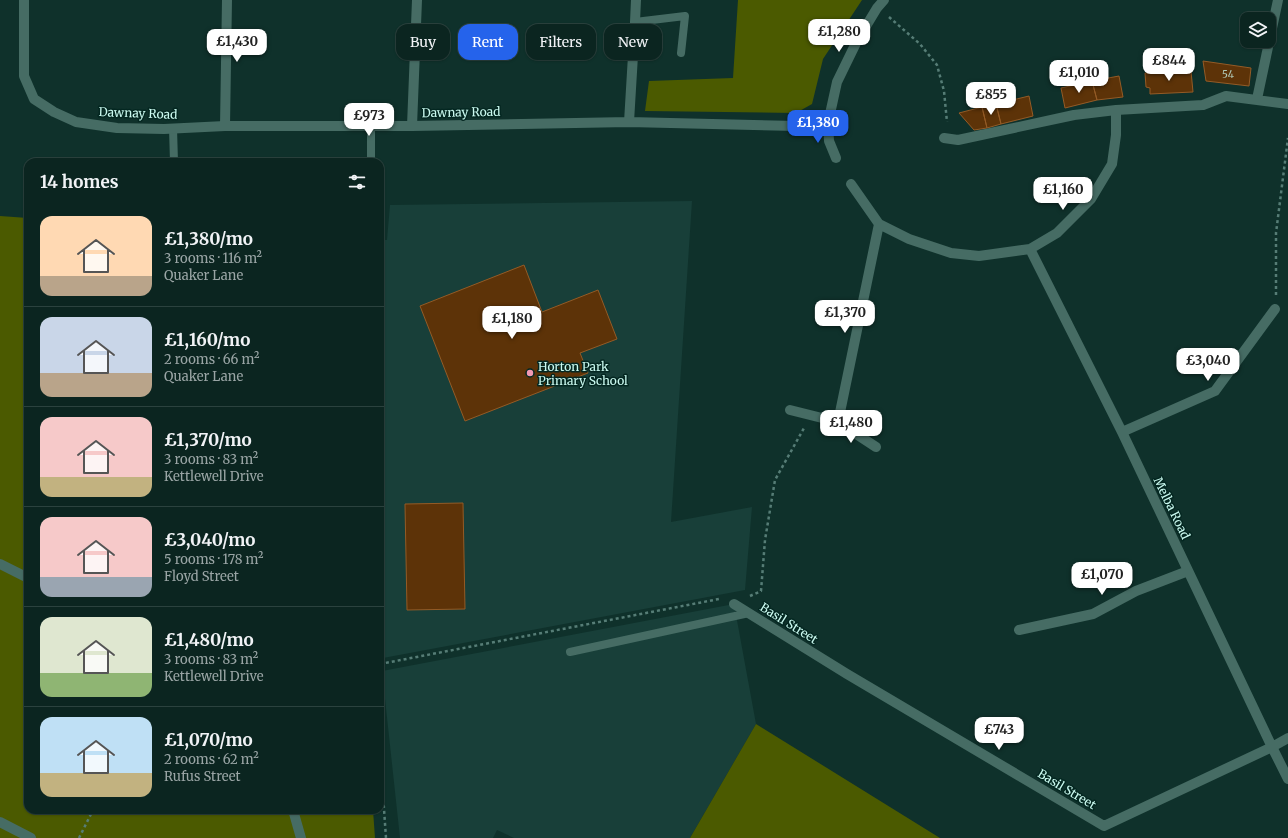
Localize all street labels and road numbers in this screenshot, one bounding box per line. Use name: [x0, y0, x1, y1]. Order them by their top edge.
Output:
street label: Dawnay Road: [98, 104, 178, 122]
street label: Dawnay Road: [421, 104, 501, 120]
street label: Melba Road: [1150, 474, 1194, 542]
street label: Basil Street: [757, 599, 821, 647]
street label: Basil Street: [1035, 766, 1099, 812]

